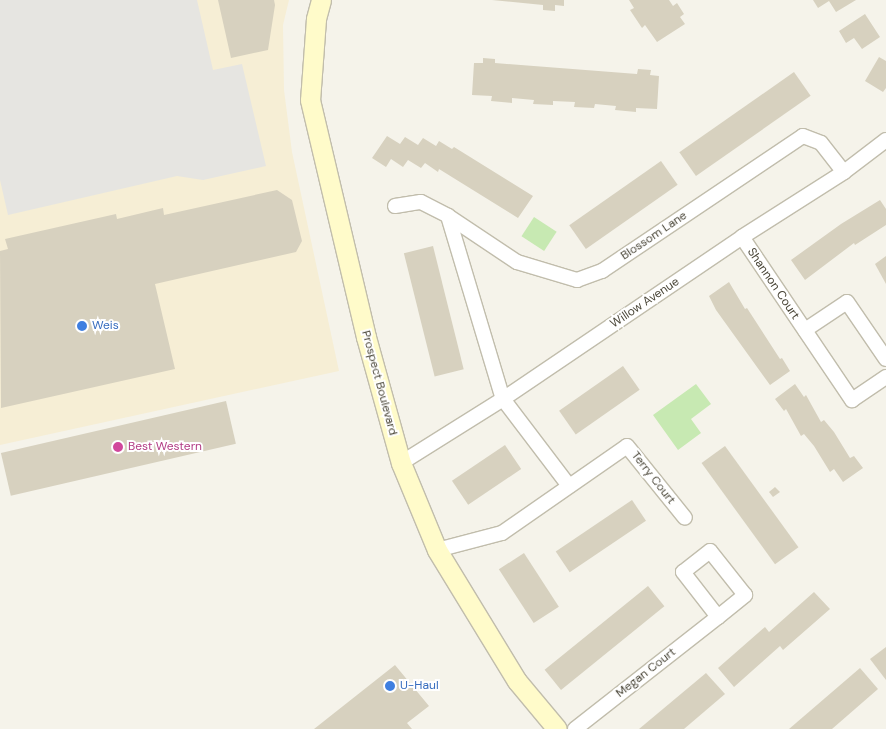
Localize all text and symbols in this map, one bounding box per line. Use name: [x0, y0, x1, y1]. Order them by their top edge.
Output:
street label: Blossom Lane: [618, 209, 690, 263]
street label: Shannon Court: [744, 246, 802, 322]
street label: Willow Avenue: [608, 275, 682, 331]
place label: Weis: [92, 319, 119, 333]
marker: Weis: [76, 320, 88, 332]
street label: Prospect Boulevard: [358, 329, 400, 437]
place label: Best Western: [128, 440, 202, 454]
marker: Best Western: [112, 441, 124, 453]
street label: Terry Court: [628, 449, 678, 507]
street label: Megan Court: [613, 645, 679, 701]
place label: U-Haul: [400, 679, 439, 693]
marker: U-Haul: [384, 680, 396, 692]

